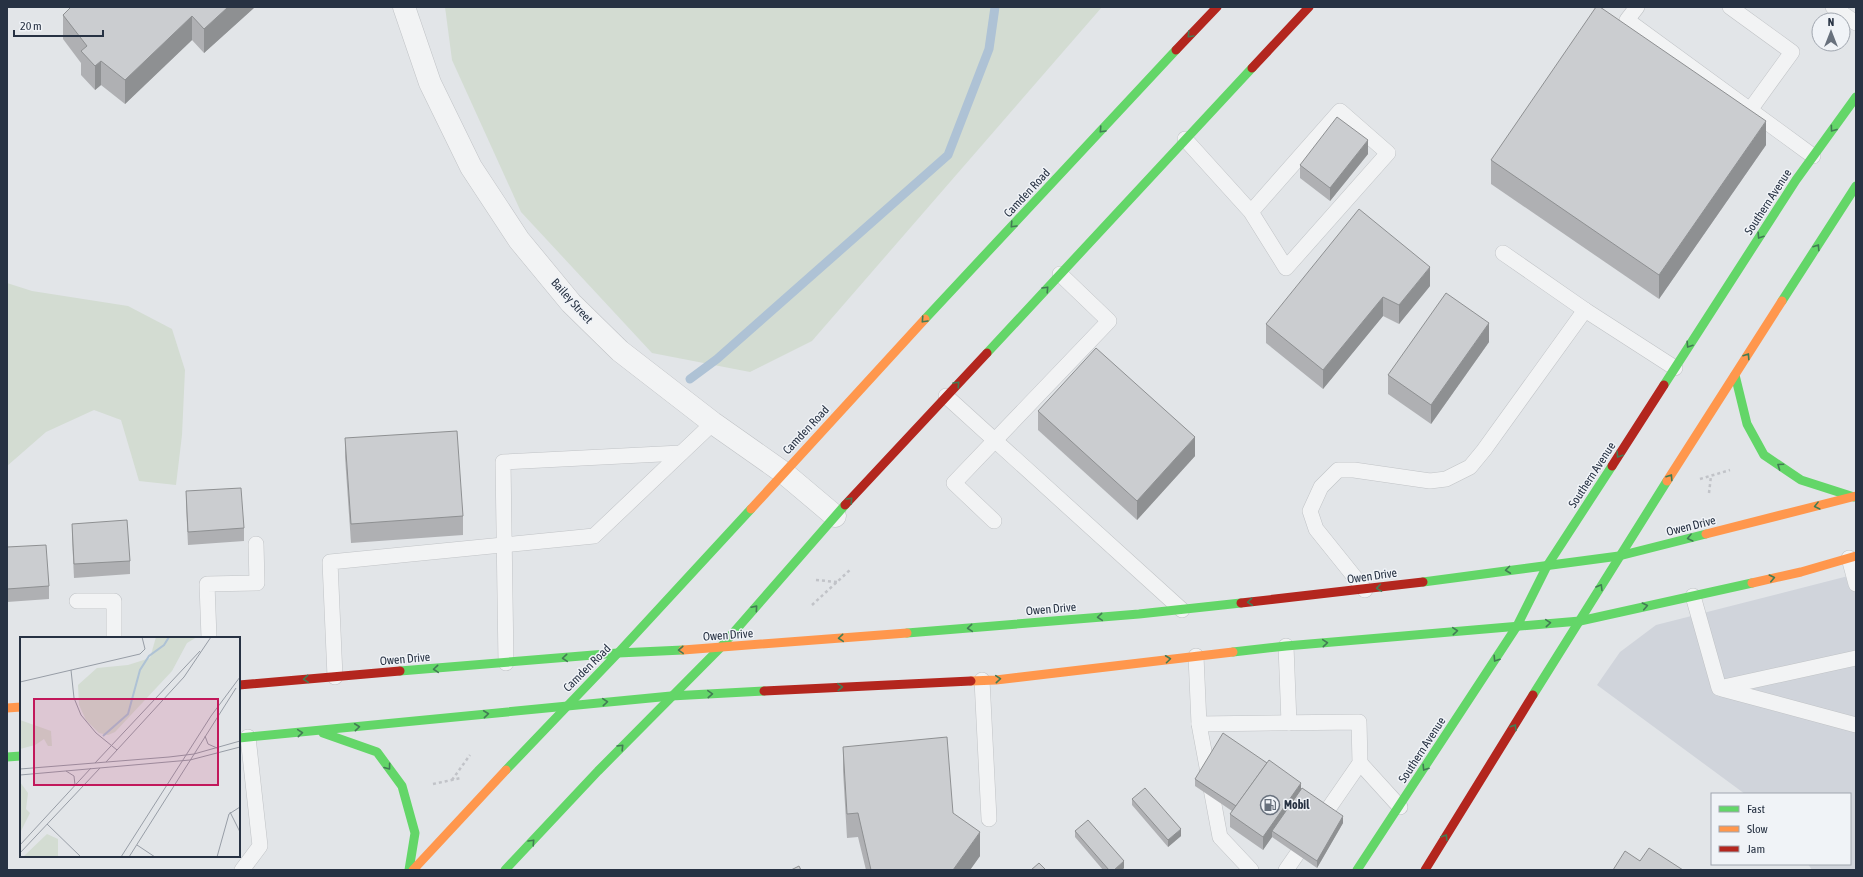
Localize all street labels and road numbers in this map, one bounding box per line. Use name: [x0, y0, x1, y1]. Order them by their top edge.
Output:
street label: Camden Road: [1001, 166, 1053, 220]
street label: Southern Avenue: [1742, 167, 1794, 237]
street label: Bailey Street: [548, 276, 596, 327]
street label: Camden Road: [780, 403, 832, 457]
street label: Southern Avenue: [1566, 440, 1618, 510]
street label: Owen Drive: [1665, 513, 1717, 539]
street label: Owen Drive: [1346, 566, 1398, 586]
street label: Owen Drive: [1025, 600, 1077, 618]
street label: Owen Drive: [702, 626, 754, 644]
street label: Camden Road: [560, 641, 614, 695]
street label: Owen Drive: [379, 650, 431, 668]
street label: Southern Avenue: [1396, 715, 1448, 785]

